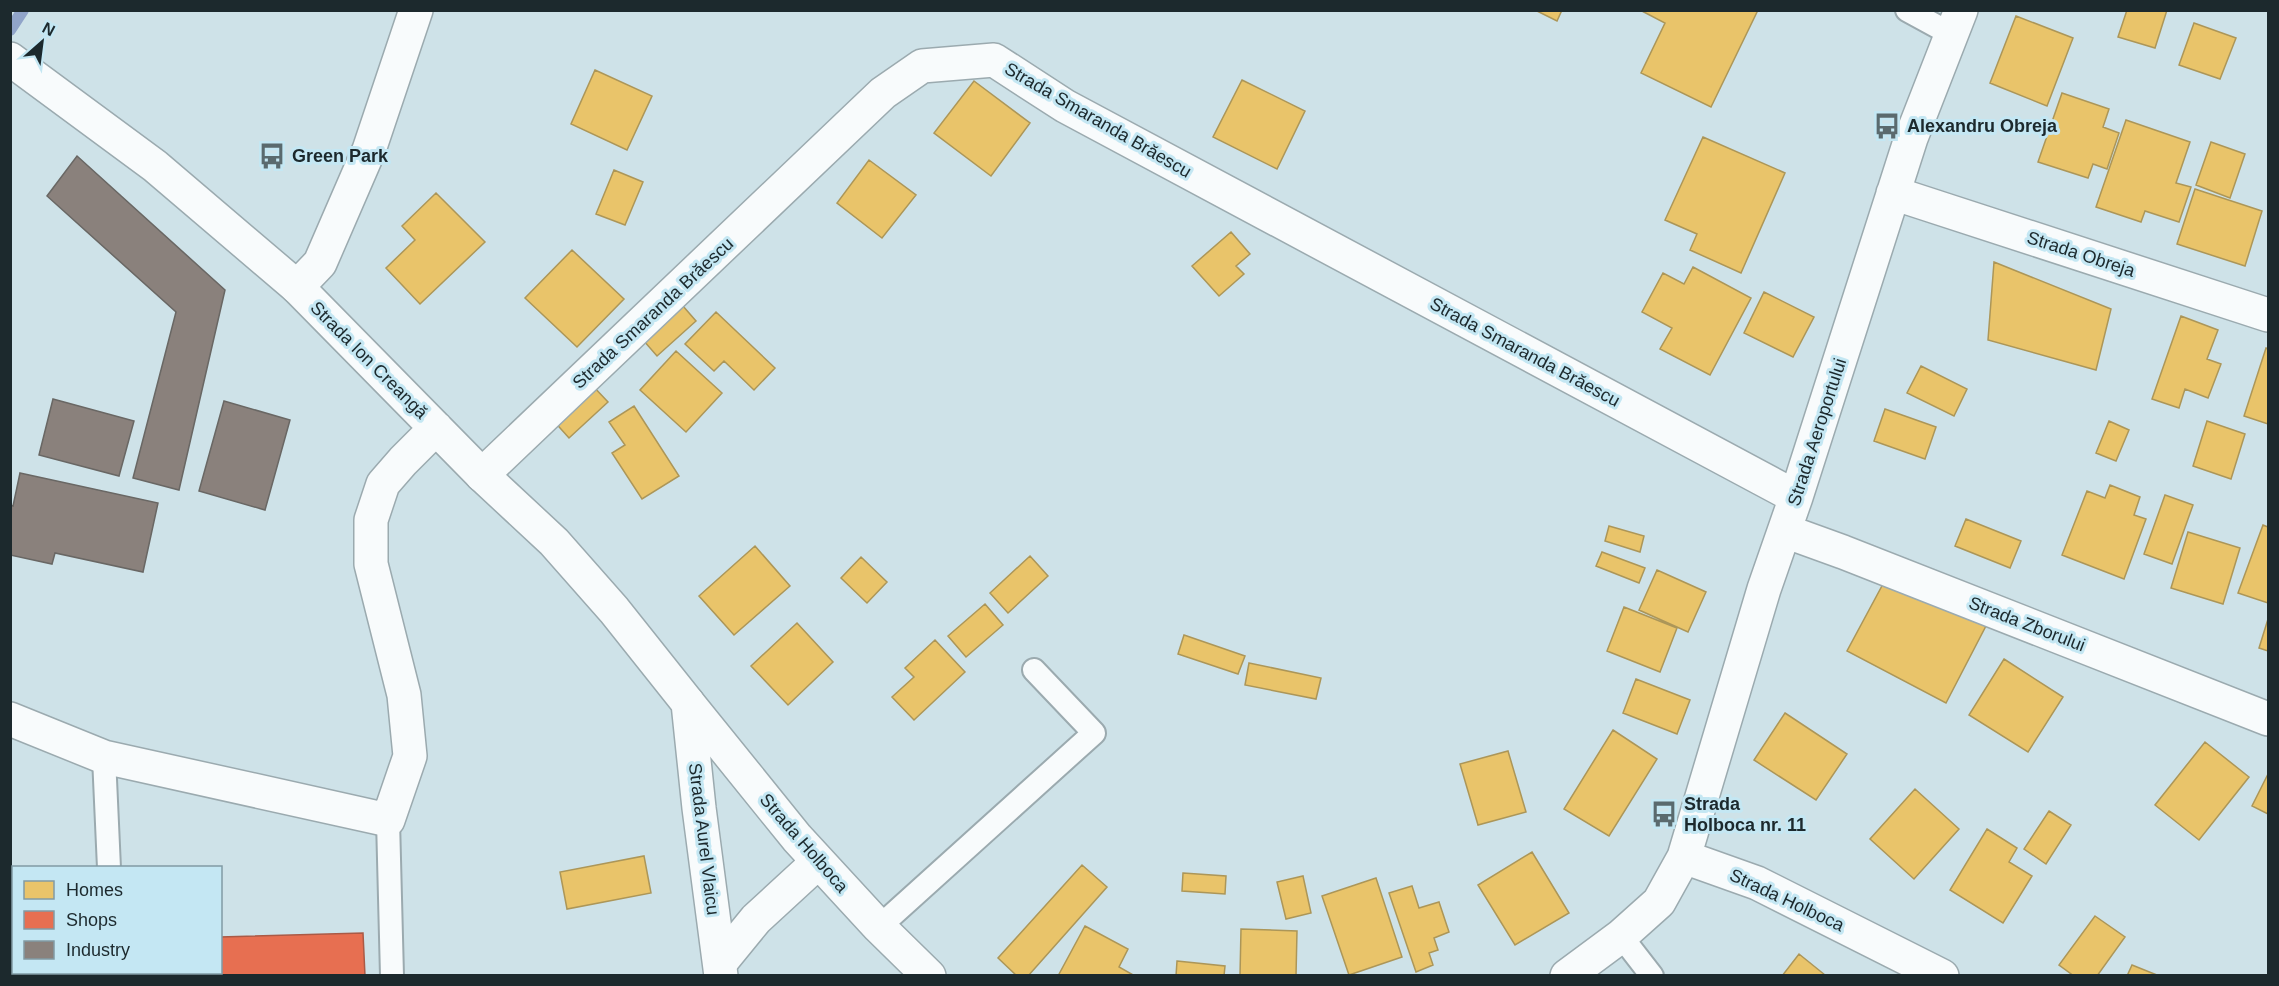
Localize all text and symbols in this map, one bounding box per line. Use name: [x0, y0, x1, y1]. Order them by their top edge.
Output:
north arrow: [12, 12, 72, 72]
text: N: [40, 19, 58, 39]
street label: Strada Smaranda Brăescu: [1001, 58, 1195, 182]
bus stop icon: Alexandru Obreja: [1872, 111, 1902, 141]
place label: Alexandru Obreja: [1907, 116, 2058, 136]
bus stop icon: Green Park: [257, 141, 287, 171]
place label: Green Park: [292, 146, 389, 166]
street label: Strada Obreja: [2025, 227, 2138, 281]
street label: Strada Smaranda Brăescu: [569, 233, 737, 393]
street label: Strada Smaranda Brăescu: [1427, 293, 1623, 411]
street label: Strada Ion Creangă: [306, 297, 432, 423]
street label: Strada Aeroportului: [1784, 356, 1850, 508]
street label: Strada Zborului: [1966, 593, 2088, 655]
street label: Strada Aurel Vlaicu: [685, 762, 723, 916]
street label: Strada Holboca: [756, 790, 853, 897]
place label: Strada Holboca nr. 11: [1684, 794, 1806, 835]
bus stop icon: Strada Holboca nr. 11: [1649, 799, 1679, 829]
street label: Strada Holboca: [1727, 865, 1848, 936]
legend: [12, 866, 222, 974]
text: Homes: [66, 880, 123, 900]
text: Shops: [66, 910, 117, 930]
text: Industry: [66, 940, 130, 960]

